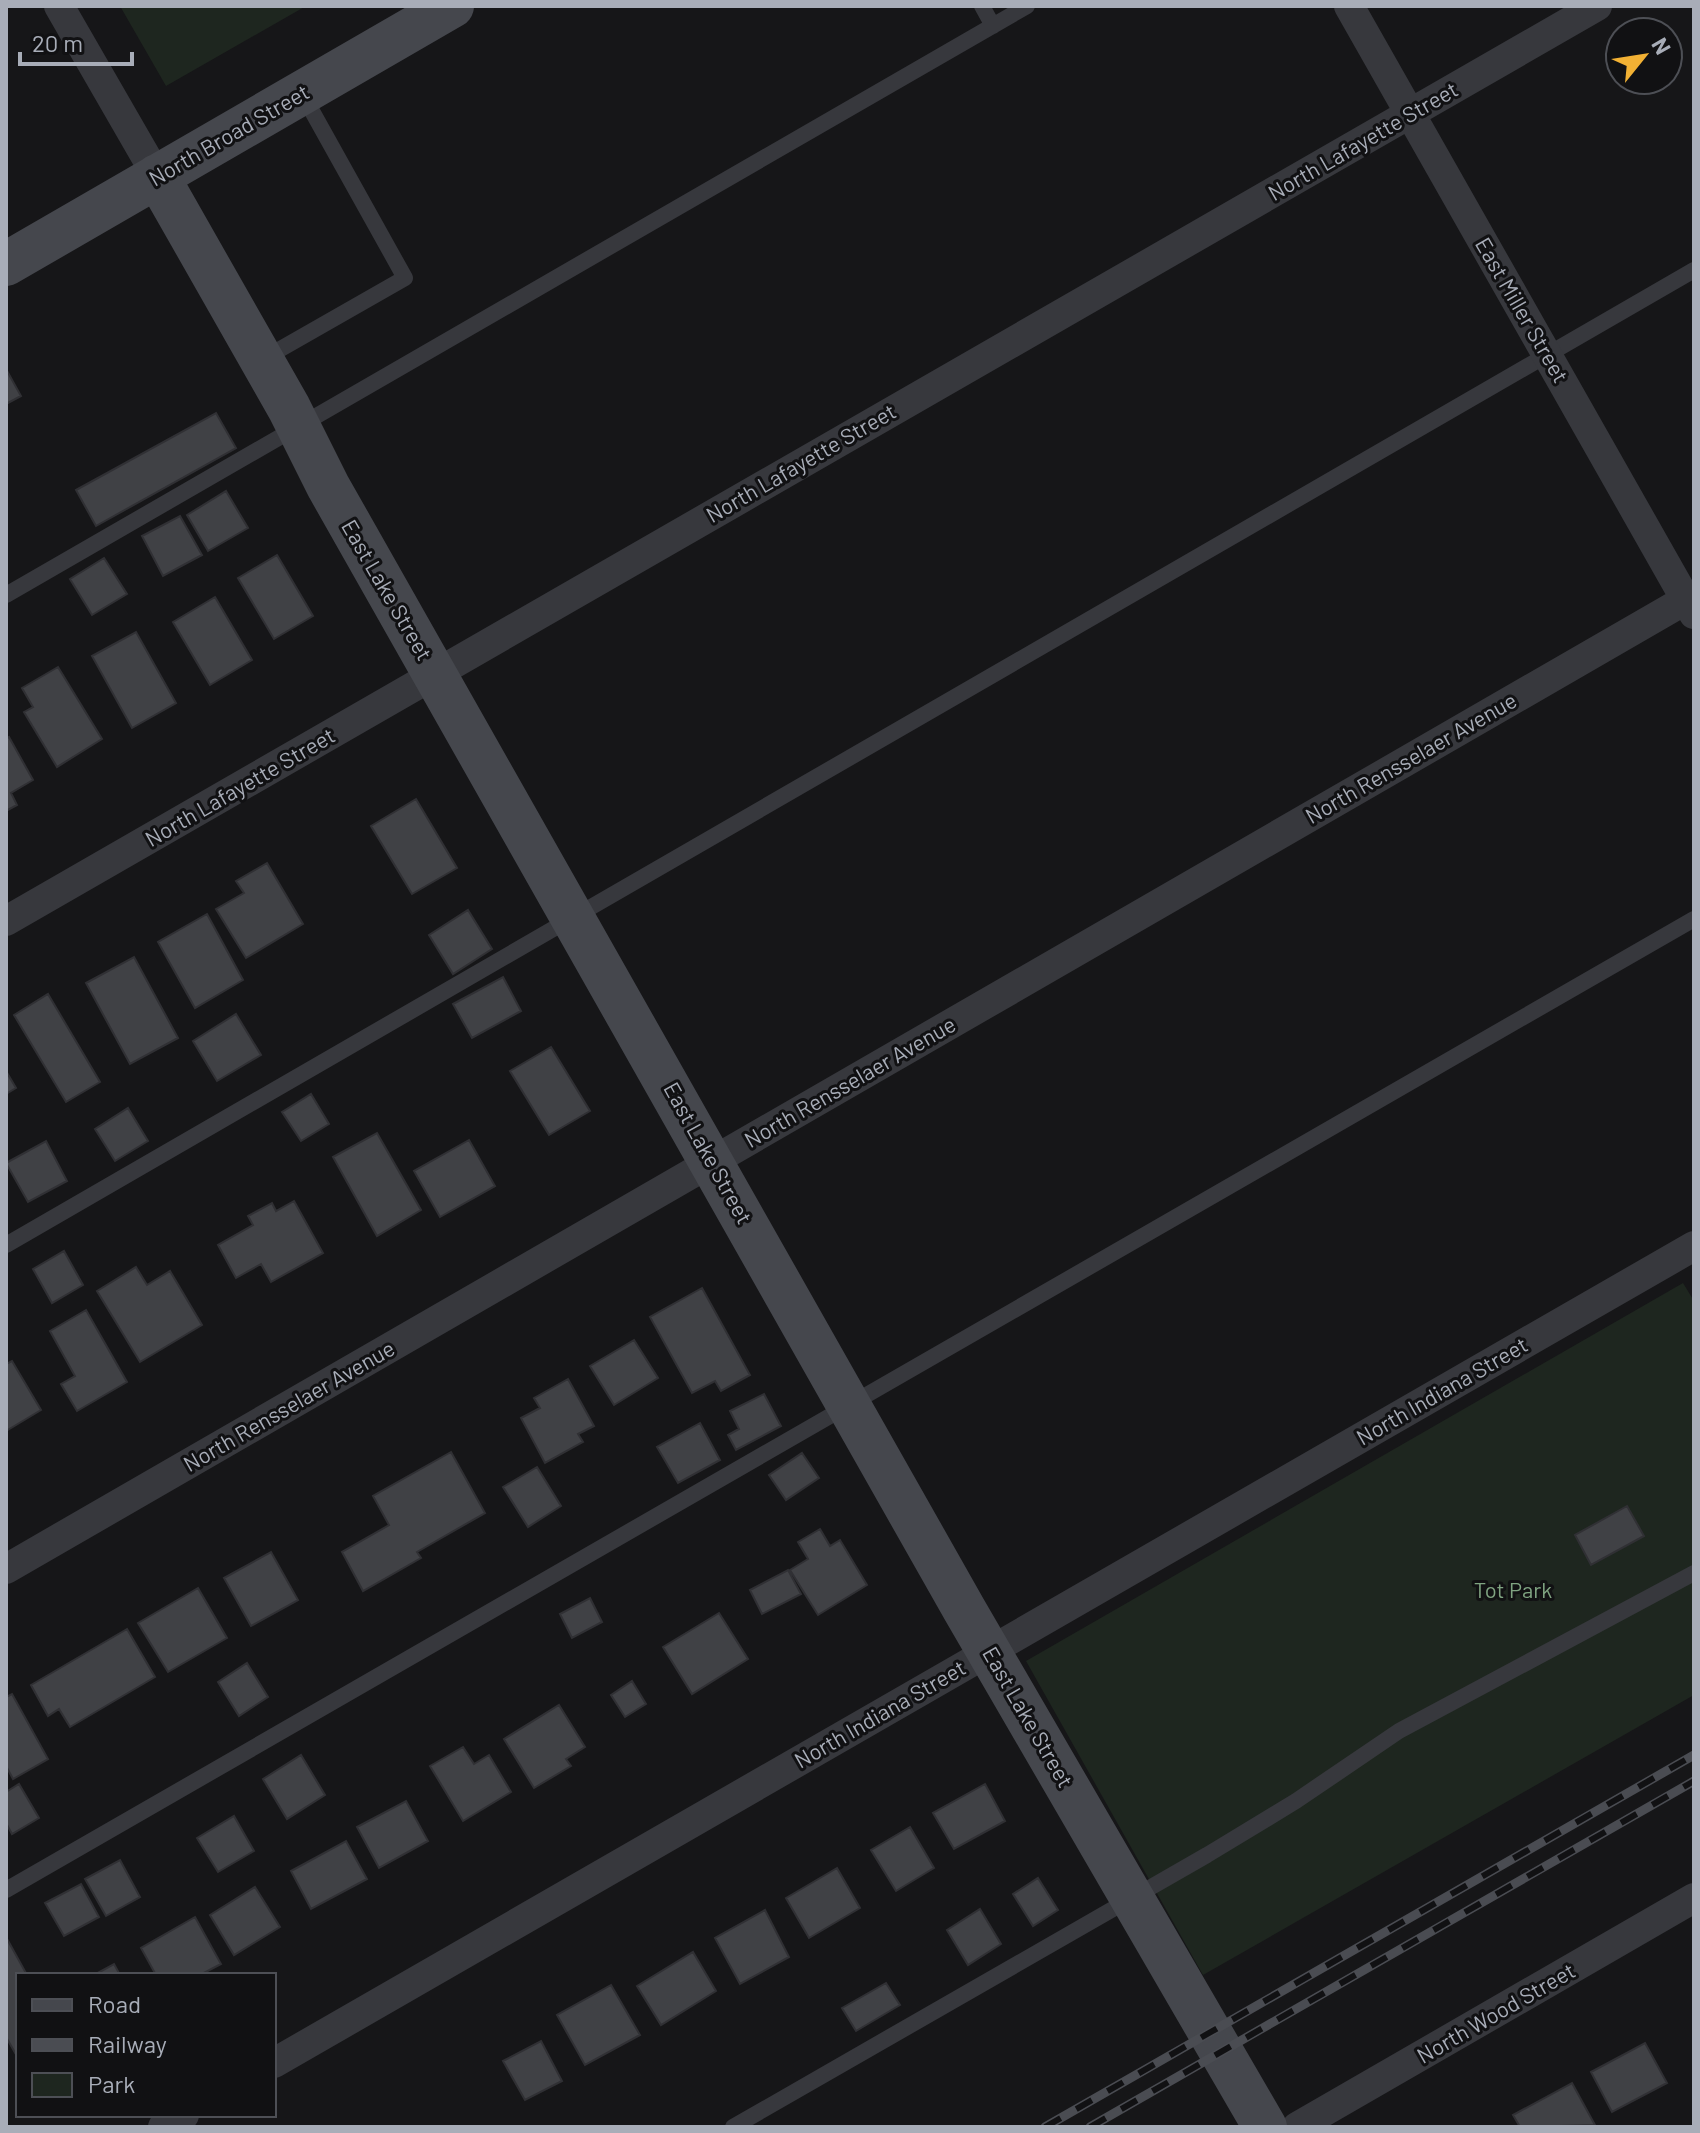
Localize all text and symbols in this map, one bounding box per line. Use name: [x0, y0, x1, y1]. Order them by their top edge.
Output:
scale bar: [20, 16, 132, 66]
north arrow: [1604, 16, 1684, 96]
text: 20 m: [32, 28, 83, 57]
text: N: [1647, 33, 1677, 58]
street label: North Lafayette Street: [1263, 75, 1462, 205]
street label: North Broad Street: [144, 78, 313, 191]
street label: East Miller Street: [1471, 232, 1575, 387]
street label: North Lafayette Street: [701, 397, 900, 527]
street label: East Lake Street: [337, 515, 439, 664]
street label: North Rensselaer Avenue: [1300, 686, 1521, 828]
street label: North Lafayette Street: [140, 721, 339, 851]
street label: North Rensselaer Avenue: [739, 1010, 960, 1152]
street label: East Lake Street: [659, 1077, 759, 1228]
street label: North Indiana Street: [1351, 1331, 1532, 1450]
street label: North Rensselaer Avenue: [178, 1334, 399, 1476]
park label: Tot Park: [1474, 1576, 1552, 1602]
street label: East Lake Street: [978, 1642, 1080, 1791]
street label: North Indiana Street: [789, 1654, 970, 1773]
street label: North Wood Street: [1412, 1956, 1579, 2068]
legend: [16, 1973, 276, 2117]
text: Road: [88, 1989, 141, 2018]
text: Railway: [88, 2029, 167, 2058]
text: Park: [88, 2069, 135, 2098]

